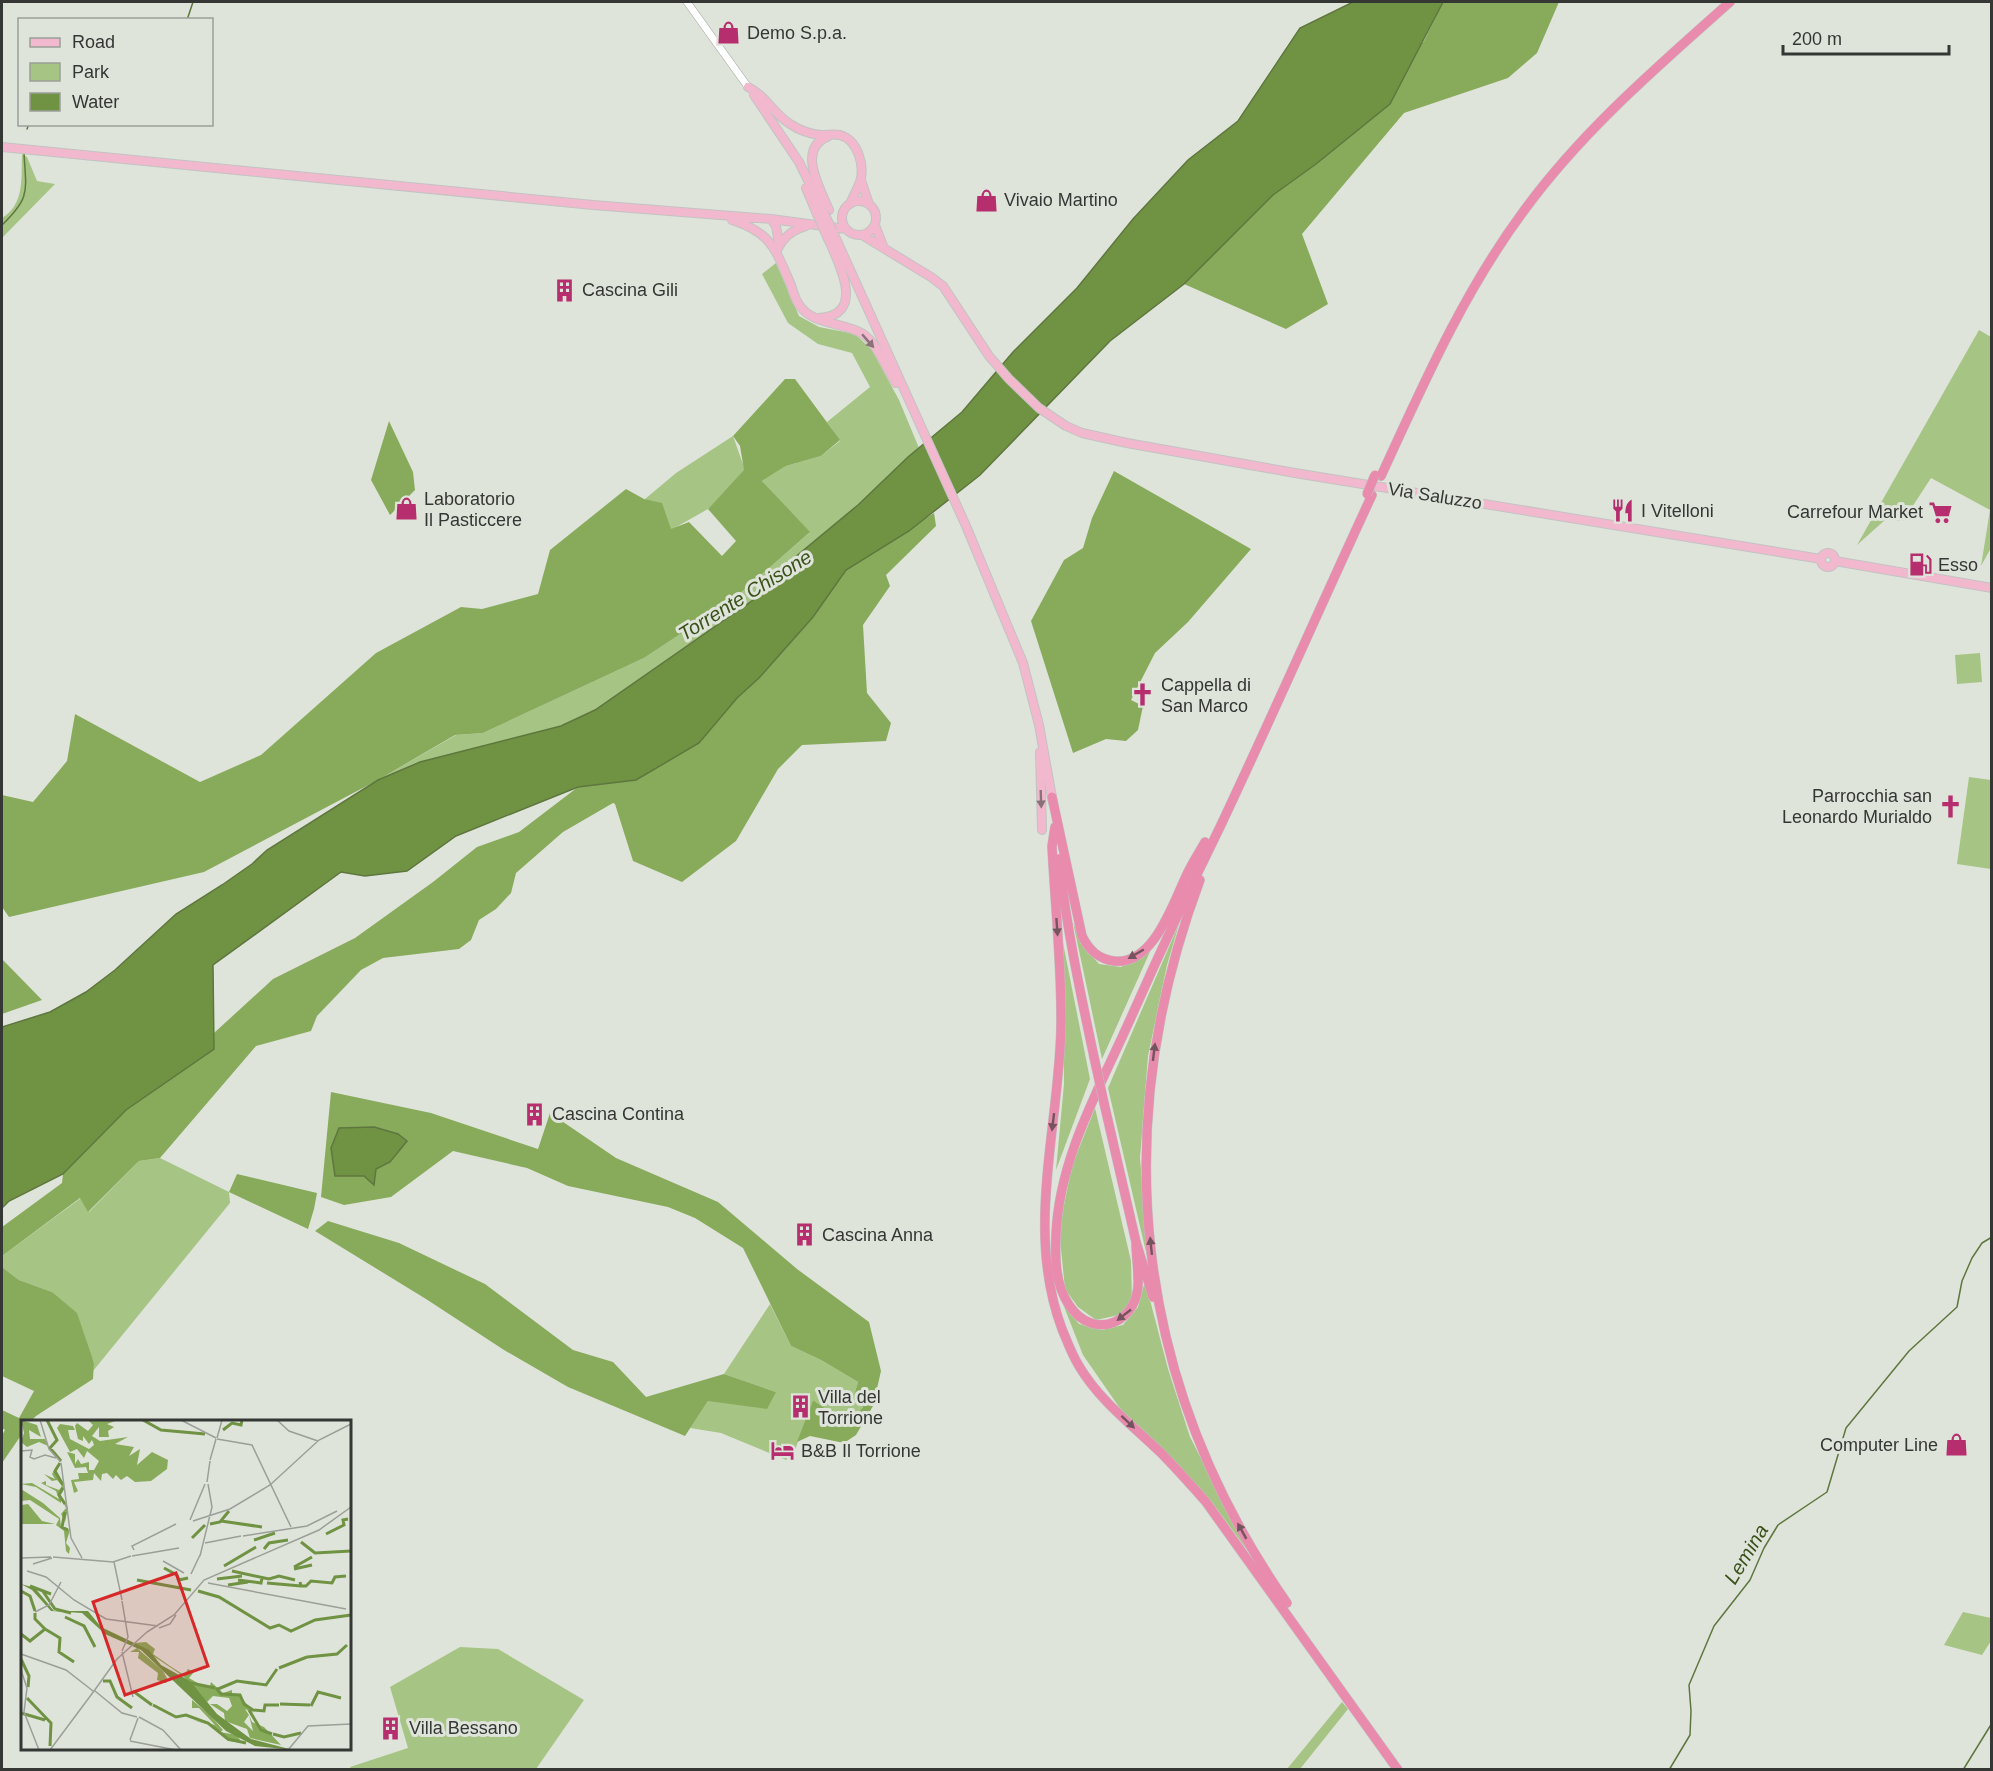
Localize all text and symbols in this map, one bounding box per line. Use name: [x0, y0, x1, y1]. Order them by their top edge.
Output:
legend: [18, 18, 213, 126]
scale bar: [1783, 18, 1950, 56]
shop icon: Demo S.p.a.: [716, 20, 742, 46]
place label: Demo S.p.a.: [747, 23, 847, 43]
text: 200 m: [1792, 29, 1842, 49]
text: Road: [72, 32, 115, 52]
text: Park: [72, 62, 110, 82]
text: Water: [72, 92, 119, 112]
shop icon: Vivaio Martino: [973, 187, 999, 213]
place label: Vivaio Martino: [1004, 190, 1118, 210]
building icon: Cascina Gili: [551, 277, 577, 303]
place label: Cascina Gili: [582, 280, 678, 300]
one-way arrow: [862, 333, 875, 349]
street label: Via Saluzzo: [1387, 479, 1483, 513]
place label: Laboratorio Il Pasticcere: [424, 489, 522, 530]
shop icon: Laboratorio Il Pasticcere: [393, 496, 419, 522]
restaurant icon: I Vitelloni: [1610, 498, 1636, 524]
supermarket icon: Carrefour Market: [1928, 499, 1954, 525]
place label: I Vitelloni: [1641, 501, 1714, 521]
place label: Carrefour Market: [1787, 502, 1923, 522]
water label: Torrente Chisone: [674, 545, 816, 645]
fuel station icon: Esso: [1907, 552, 1933, 578]
place label: Esso: [1938, 555, 1978, 575]
place label: Cappella di San Marco: [1161, 675, 1251, 716]
church icon: Cappella di San Marco: [1130, 682, 1156, 708]
place label: Parrocchia san Leonardo Murialdo: [1782, 786, 1932, 827]
one-way arrow: [1036, 789, 1046, 808]
church icon: Parrocchia san Leonardo Murialdo: [1937, 793, 1963, 819]
one-way arrow: [1052, 918, 1061, 937]
one-way arrow: [1128, 949, 1144, 960]
one-way arrow: [1149, 1042, 1159, 1061]
building icon: Cascina Contina: [521, 1101, 547, 1127]
place label: Cascina Contina: [552, 1104, 685, 1124]
one-way arrow: [1048, 1112, 1057, 1131]
building icon: Cascina Anna: [791, 1222, 817, 1248]
place label: Cascina Anna: [822, 1225, 934, 1245]
one-way arrow: [1146, 1237, 1156, 1256]
one-way arrow: [1116, 1309, 1131, 1321]
place label: Villa del Torrione: [818, 1387, 883, 1428]
building icon: Villa del Torrione: [787, 1394, 813, 1420]
one-way arrow: [1120, 1415, 1135, 1428]
inset map: [21, 1420, 351, 1750]
shop icon: Computer Line: [1943, 1432, 1969, 1458]
place label: Computer Line: [1820, 1435, 1938, 1455]
hotel icon: B&B Il Torrione: [770, 1438, 796, 1464]
place label: B&B Il Torrione: [801, 1441, 921, 1461]
water label: Lemina: [1720, 1520, 1772, 1588]
one-way arrow: [1237, 1522, 1247, 1539]
building icon: Villa Bessano: [378, 1715, 404, 1741]
place label: Villa Bessano: [409, 1718, 518, 1738]

